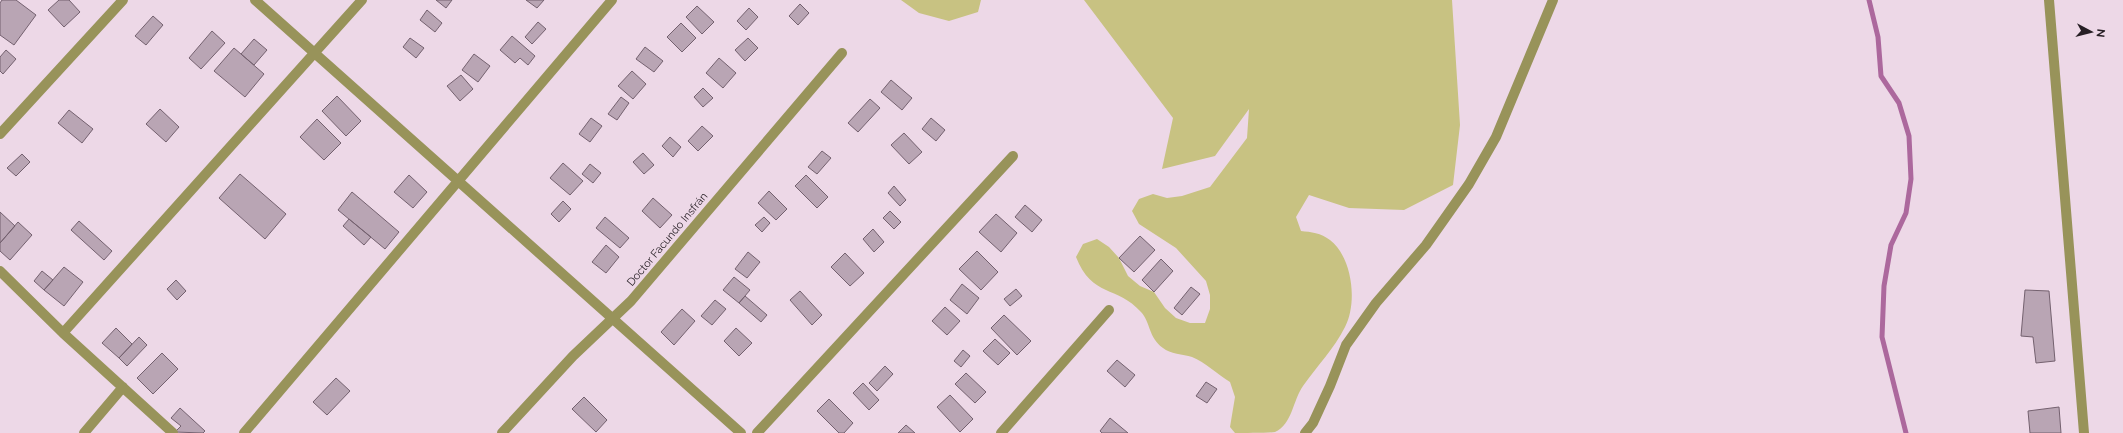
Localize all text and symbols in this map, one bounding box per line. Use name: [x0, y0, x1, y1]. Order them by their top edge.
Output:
north arrow: [2071, 12, 2111, 52]
text: N: [2093, 28, 2107, 38]
street label: Doctor Facundo Insfrán: [624, 190, 710, 289]

